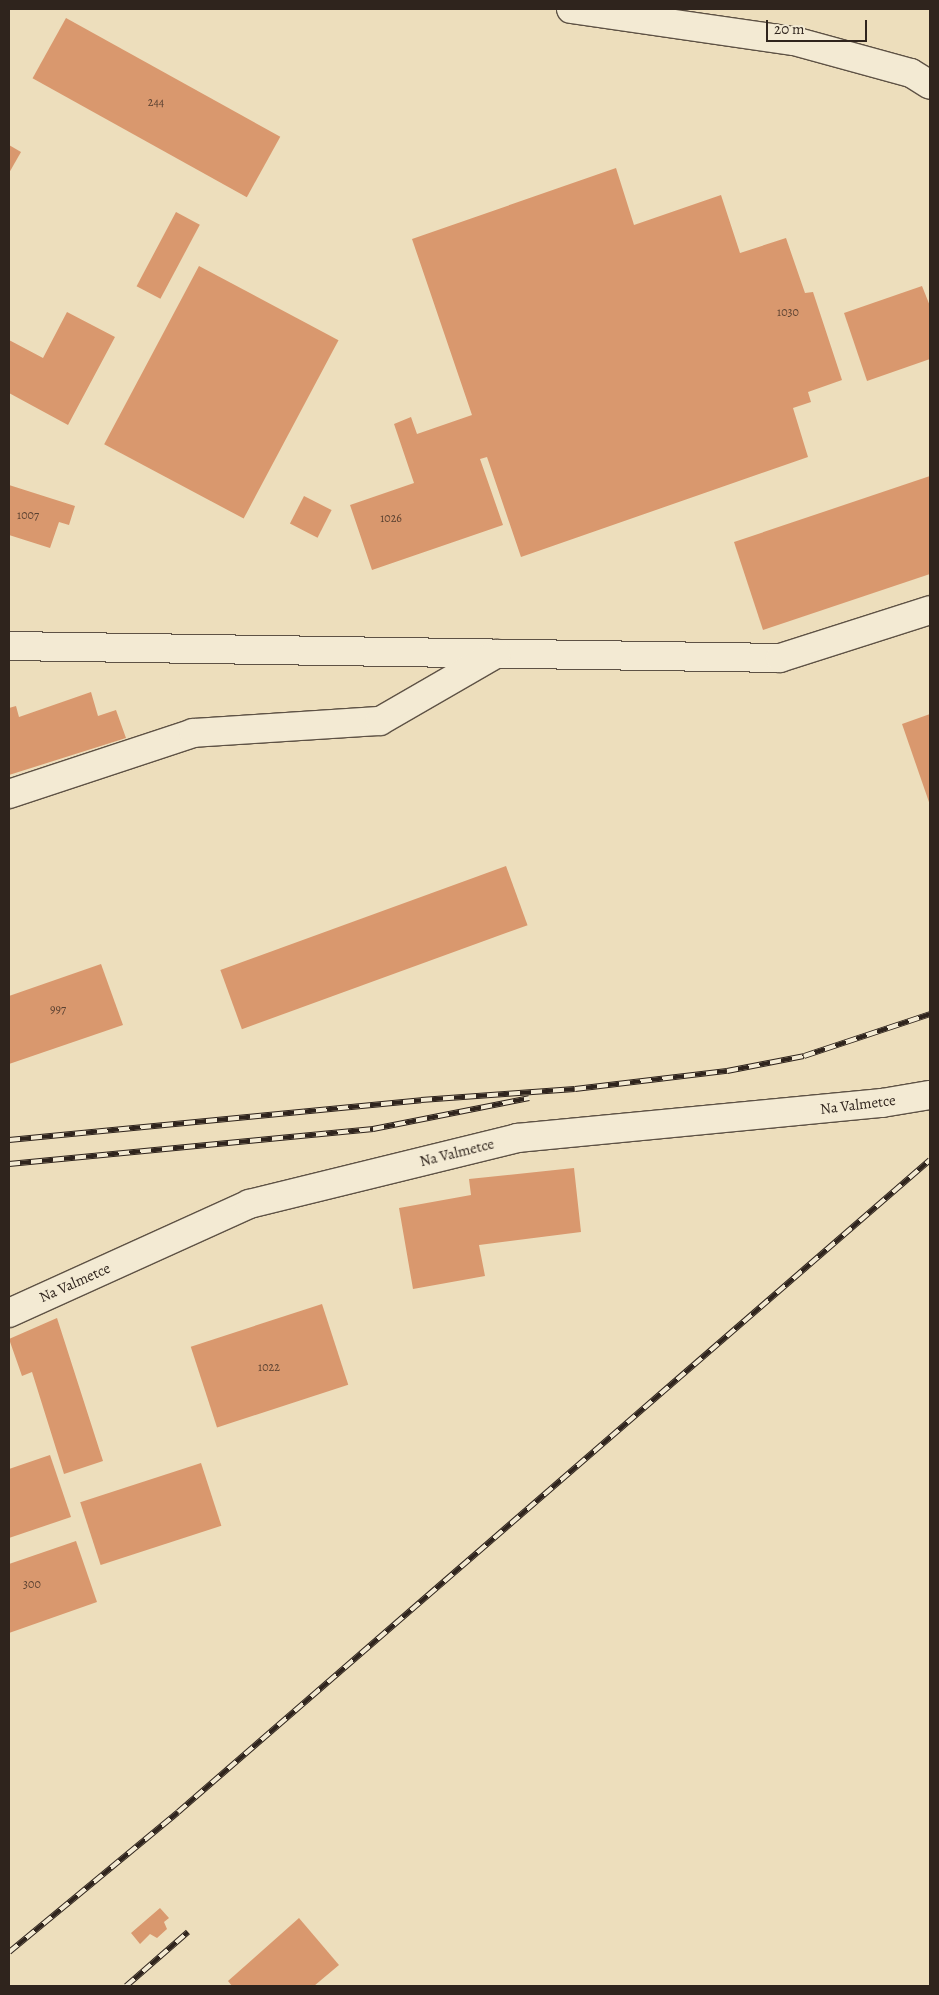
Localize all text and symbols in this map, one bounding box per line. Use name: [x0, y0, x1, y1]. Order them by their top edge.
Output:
scale bar: [769, 10, 870, 42]
text: 20 m: [774, 19, 805, 39]
house number: 244: [148, 96, 164, 110]
house number: 1030: [777, 306, 799, 320]
house number: 1007: [17, 509, 39, 523]
house number: 1026: [380, 512, 402, 526]
house number: 997: [50, 1003, 66, 1017]
street label: Na Valmetce: [819, 1091, 897, 1119]
street label: Na Valmetce: [418, 1135, 496, 1171]
street label: Na Valmetce: [37, 1259, 113, 1307]
house number: 1022: [258, 1361, 280, 1375]
house number: 300: [23, 1578, 41, 1592]

